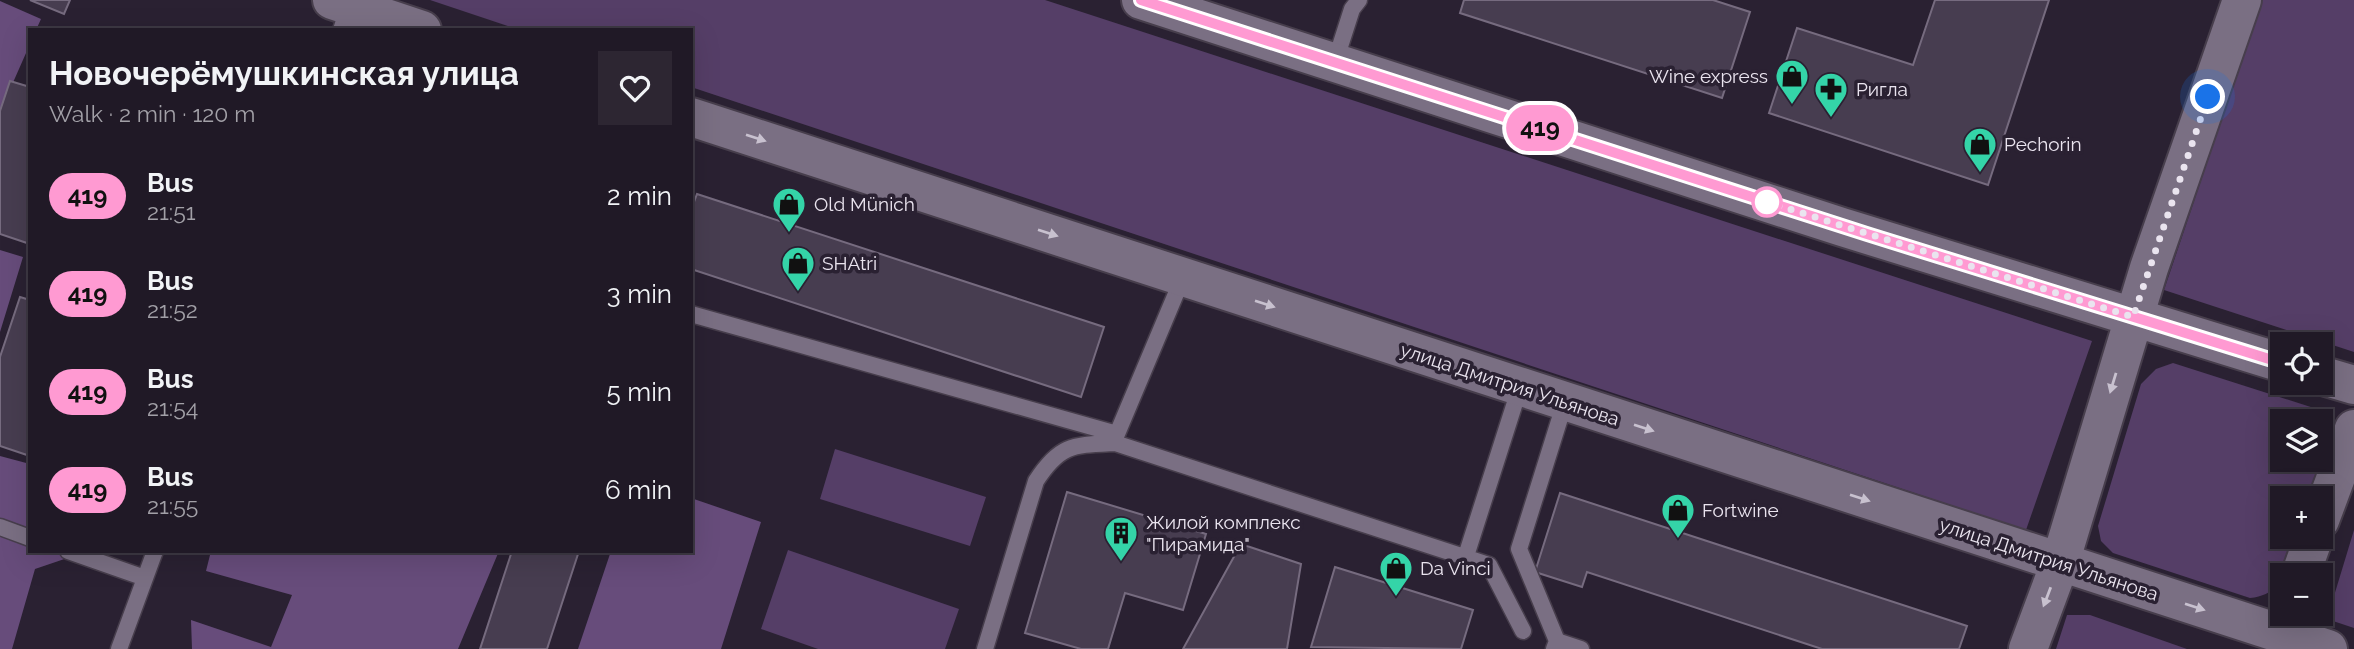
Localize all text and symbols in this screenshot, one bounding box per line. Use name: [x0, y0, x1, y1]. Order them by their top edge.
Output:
button: heart: [598, 51, 672, 125]
text: Новочерёмушкинская улица: [49, 54, 519, 93]
shop icon: Wine express: [1773, 57, 1811, 106]
place label: Wine express: [1649, 65, 1768, 87]
pharmacy icon: Ригла: [1812, 70, 1850, 119]
place label: Ригла: [1856, 78, 1908, 100]
your location: [2190, 79, 2225, 114]
text: Walk · 2 min · 120 m: [49, 100, 255, 127]
line badge: 419: [1500, 105, 1580, 151]
text: 419: [1520, 113, 1560, 142]
shop icon: Pechorin: [1961, 125, 1999, 174]
one-way arrow: [746, 133, 767, 144]
place label: Pechorin: [2004, 133, 2082, 155]
text: Bus: [147, 168, 194, 198]
text: 419: [68, 181, 107, 210]
text: 2 min: [607, 181, 672, 211]
shop icon: Old Münich: [770, 185, 808, 234]
unlabelled marker: [1752, 187, 1782, 217]
place label: Old Münich: [814, 193, 915, 215]
text: 21:51: [147, 198, 196, 225]
one-way arrow: [1038, 229, 1059, 239]
shop icon: SHAtri: [779, 244, 817, 293]
place label: SHAtri: [822, 252, 877, 274]
text: Bus: [147, 266, 194, 296]
text: 419: [68, 279, 107, 308]
text: 3 min: [607, 279, 672, 309]
text: 21:52: [147, 296, 198, 323]
one-way arrow: [1254, 299, 1275, 310]
map controls: [2270, 332, 2333, 626]
button: locate: [2270, 332, 2333, 395]
street label: улица Дмитрия Ульянова: [1398, 338, 1622, 430]
text: Bus: [147, 364, 194, 394]
one-way arrow: [2108, 373, 2118, 394]
text: 419: [68, 377, 107, 406]
text: 5 min: [606, 377, 672, 407]
text: 21:54: [147, 394, 198, 421]
button: layers: [2270, 409, 2333, 472]
one-way arrow: [1634, 423, 1655, 433]
text: Bus: [147, 462, 194, 492]
text: 419: [68, 475, 107, 504]
text: 6 min: [605, 475, 672, 505]
button: +: [2270, 486, 2333, 549]
shop icon: Fortwine: [1659, 491, 1697, 540]
text: 21:55: [147, 492, 198, 519]
one-way arrow: [1850, 493, 1871, 504]
place label: Fortwine: [1702, 499, 1779, 521]
place label: Жилой комплекс "Пирамида": [1146, 511, 1301, 555]
street label: улица Дмитрия Ульянова: [1937, 513, 2161, 605]
building icon: Жилой комплекс "Пирамида": [1102, 514, 1140, 563]
shop icon: Da Vinci: [1377, 549, 1415, 598]
place label: Da Vinci: [1420, 557, 1491, 579]
button: −: [2270, 563, 2333, 626]
one-way arrow: [2041, 587, 2052, 608]
one-way arrow: [2184, 602, 2205, 612]

